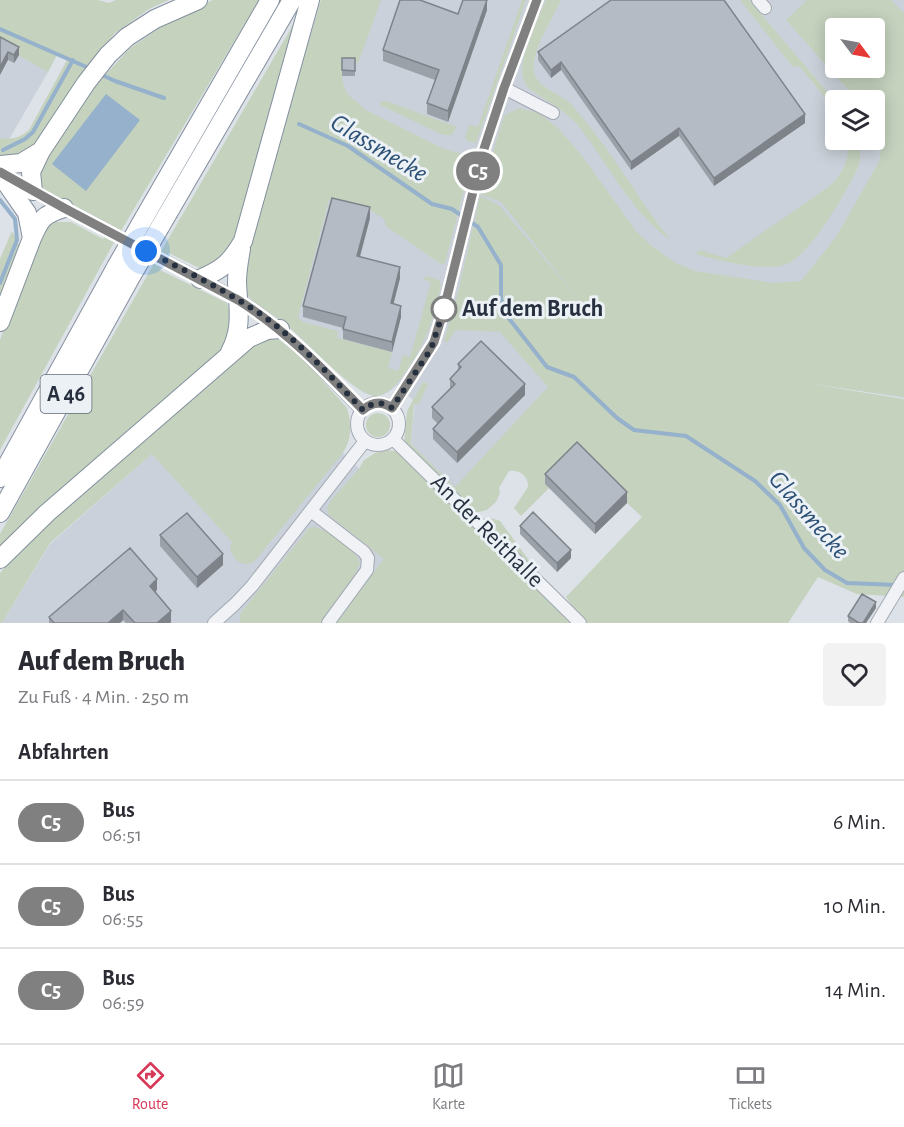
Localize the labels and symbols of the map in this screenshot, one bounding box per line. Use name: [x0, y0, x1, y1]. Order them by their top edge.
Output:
north arrow: [825, 18, 885, 78]
water label: Glassmecke: [326, 109, 432, 187]
line badge: C5: [451, 152, 505, 190]
your location: [131, 236, 161, 266]
marker: Auf dem Bruch: [431, 296, 457, 322]
place label: Auf dem Bruch: [462, 297, 603, 321]
road number: A 46: [40, 375, 92, 413]
water label: Glassmecke: [764, 466, 854, 564]
street label: An der Reithalle: [426, 470, 548, 592]

